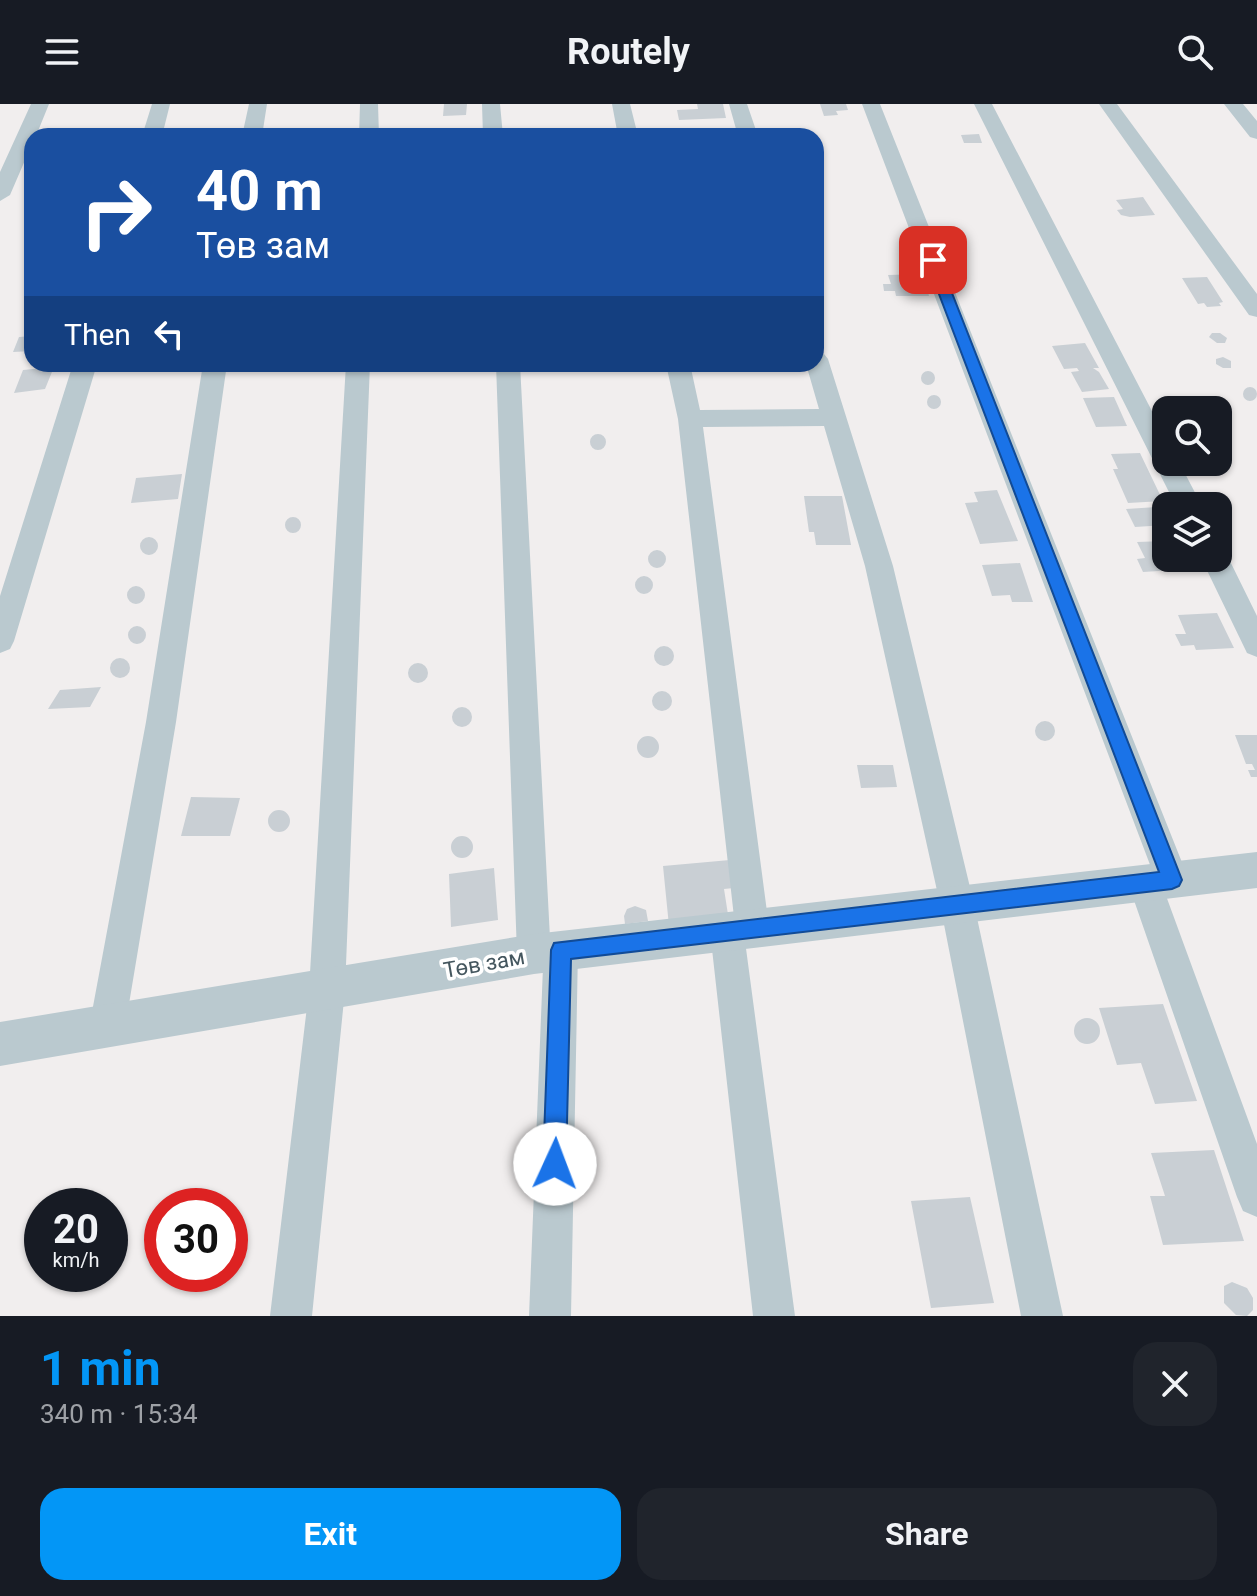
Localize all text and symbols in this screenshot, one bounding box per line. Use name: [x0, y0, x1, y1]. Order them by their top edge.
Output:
icon: menu: [40, 30, 84, 74]
icon: search: [1173, 30, 1217, 74]
text: Routely: [567, 31, 690, 73]
text: 40 m: [196, 158, 323, 224]
icon: right: [64, 160, 168, 264]
text: Төв зам: [196, 225, 330, 267]
pin: [899, 226, 967, 294]
icon: arrive: [911, 238, 955, 282]
icon: left: [147, 312, 191, 356]
text: Then: [64, 317, 131, 352]
map controls: [1152, 396, 1232, 572]
button: search: [1152, 396, 1232, 476]
button: layers: [1152, 492, 1232, 572]
street label: Төв зам: [442, 944, 527, 983]
position arrow: [513, 1122, 597, 1206]
speed limit sign: 30: [144, 1188, 248, 1292]
text: 20: [53, 1206, 99, 1253]
text: km/h: [53, 1248, 99, 1272]
text: 1 min: [40, 1340, 161, 1397]
button: close: [1133, 1342, 1217, 1426]
text: 340 m · 15:34: [40, 1399, 198, 1429]
button: Exit: [40, 1488, 621, 1580]
button: Share: [637, 1488, 1217, 1580]

